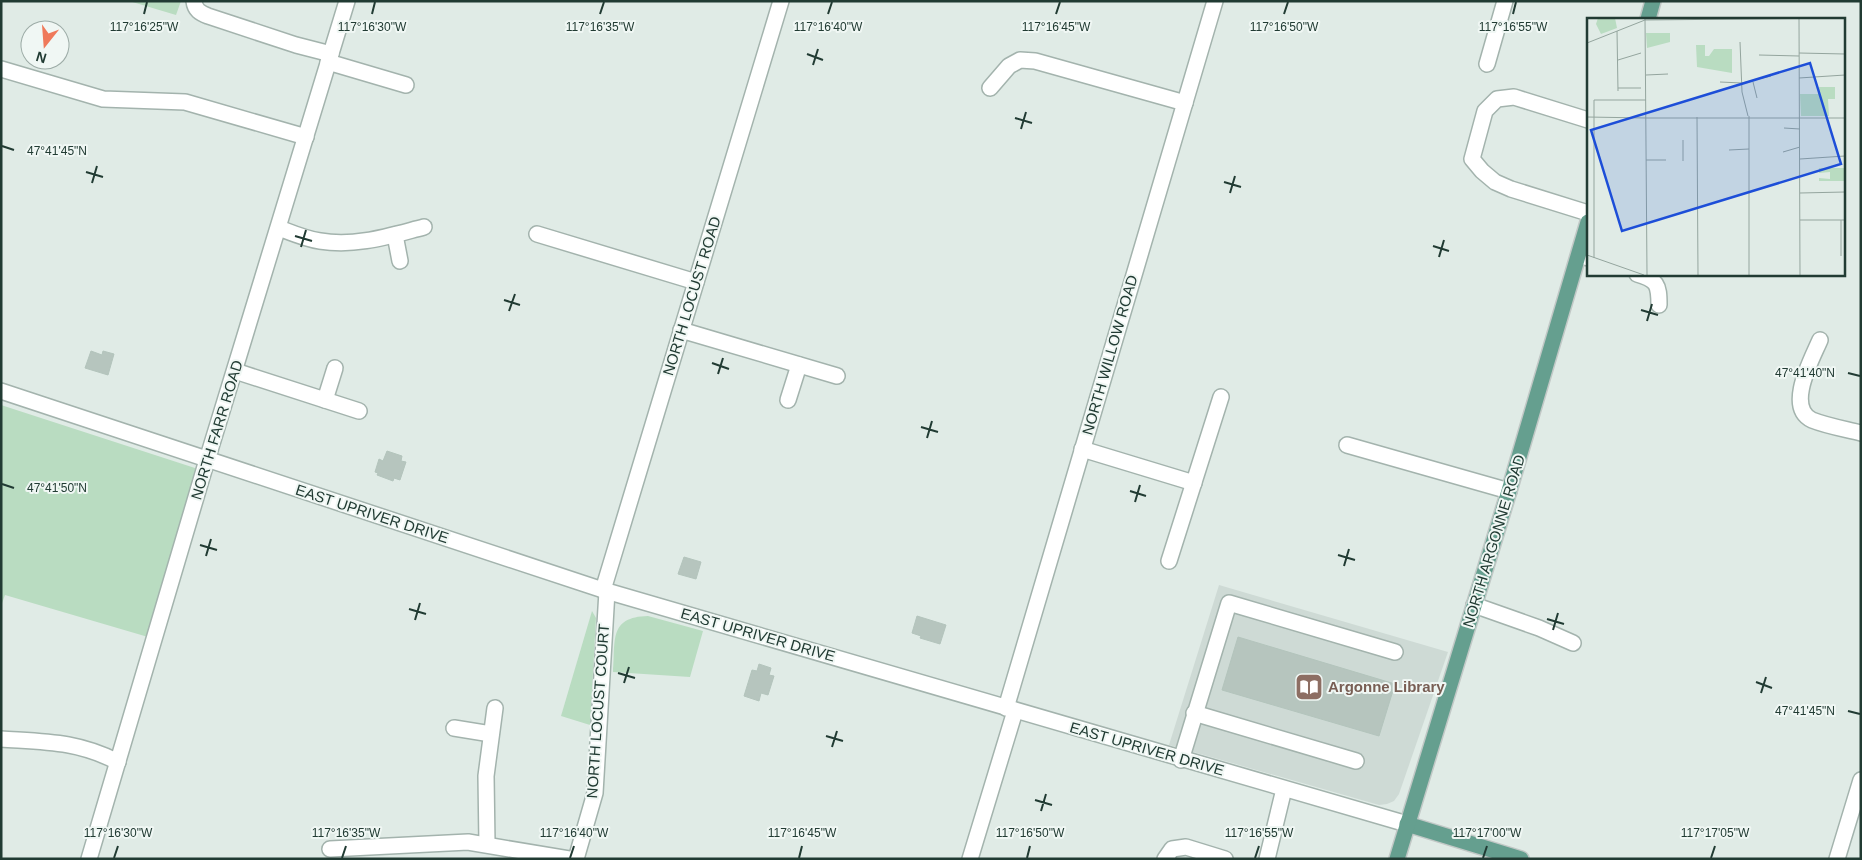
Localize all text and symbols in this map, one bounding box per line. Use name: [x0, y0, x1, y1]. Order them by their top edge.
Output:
inset map: [1587, 18, 1844, 275]
north arrow: [20, 20, 70, 70]
text: 117°16'25"W: [110, 20, 179, 34]
text: 117°16'30"W: [338, 20, 407, 34]
text: 117°16'35"W: [566, 20, 635, 34]
text: 117°16'40"W: [794, 20, 863, 34]
text: 117°16'45"W: [1022, 20, 1091, 34]
text: 117°16'50"W: [1250, 20, 1319, 34]
text: 117°16'55"W: [1479, 20, 1548, 34]
text: N: [34, 48, 48, 67]
text: 47°41'45"N: [27, 144, 87, 158]
street label: NORTH LOCUST ROAD: [659, 214, 724, 377]
street label: NORTH WILLOW ROAD: [1079, 273, 1141, 437]
street label: NORTH FARR ROAD: [187, 358, 246, 502]
text: 47°41'40"N: [1775, 366, 1835, 380]
street label: NORTH ARGONNE ROAD: [1459, 452, 1528, 629]
text: 47°41'50"N: [27, 481, 87, 495]
street label: EAST UPRIVER DRIVE: [294, 481, 451, 546]
street label: EAST UPRIVER DRIVE: [679, 604, 837, 665]
street label: NORTH LOCUST COURT: [583, 623, 612, 799]
library icon: Argonne Library: [1294, 672, 1324, 702]
place label: Argonne Library: [1328, 678, 1445, 695]
text: 47°41'45"N: [1775, 704, 1835, 718]
street label: EAST UPRIVER DRIVE: [1068, 718, 1226, 779]
text: 117°16'30"W: [84, 826, 153, 840]
text: 117°16'35"W: [312, 826, 381, 840]
text: 117°16'40"W: [540, 826, 609, 840]
text: 117°16'45"W: [768, 826, 837, 840]
text: 117°16'50"W: [996, 826, 1065, 840]
text: 117°16'55"W: [1225, 826, 1294, 840]
text: 117°17'00"W: [1453, 826, 1522, 840]
text: 117°17'05"W: [1681, 826, 1750, 840]

